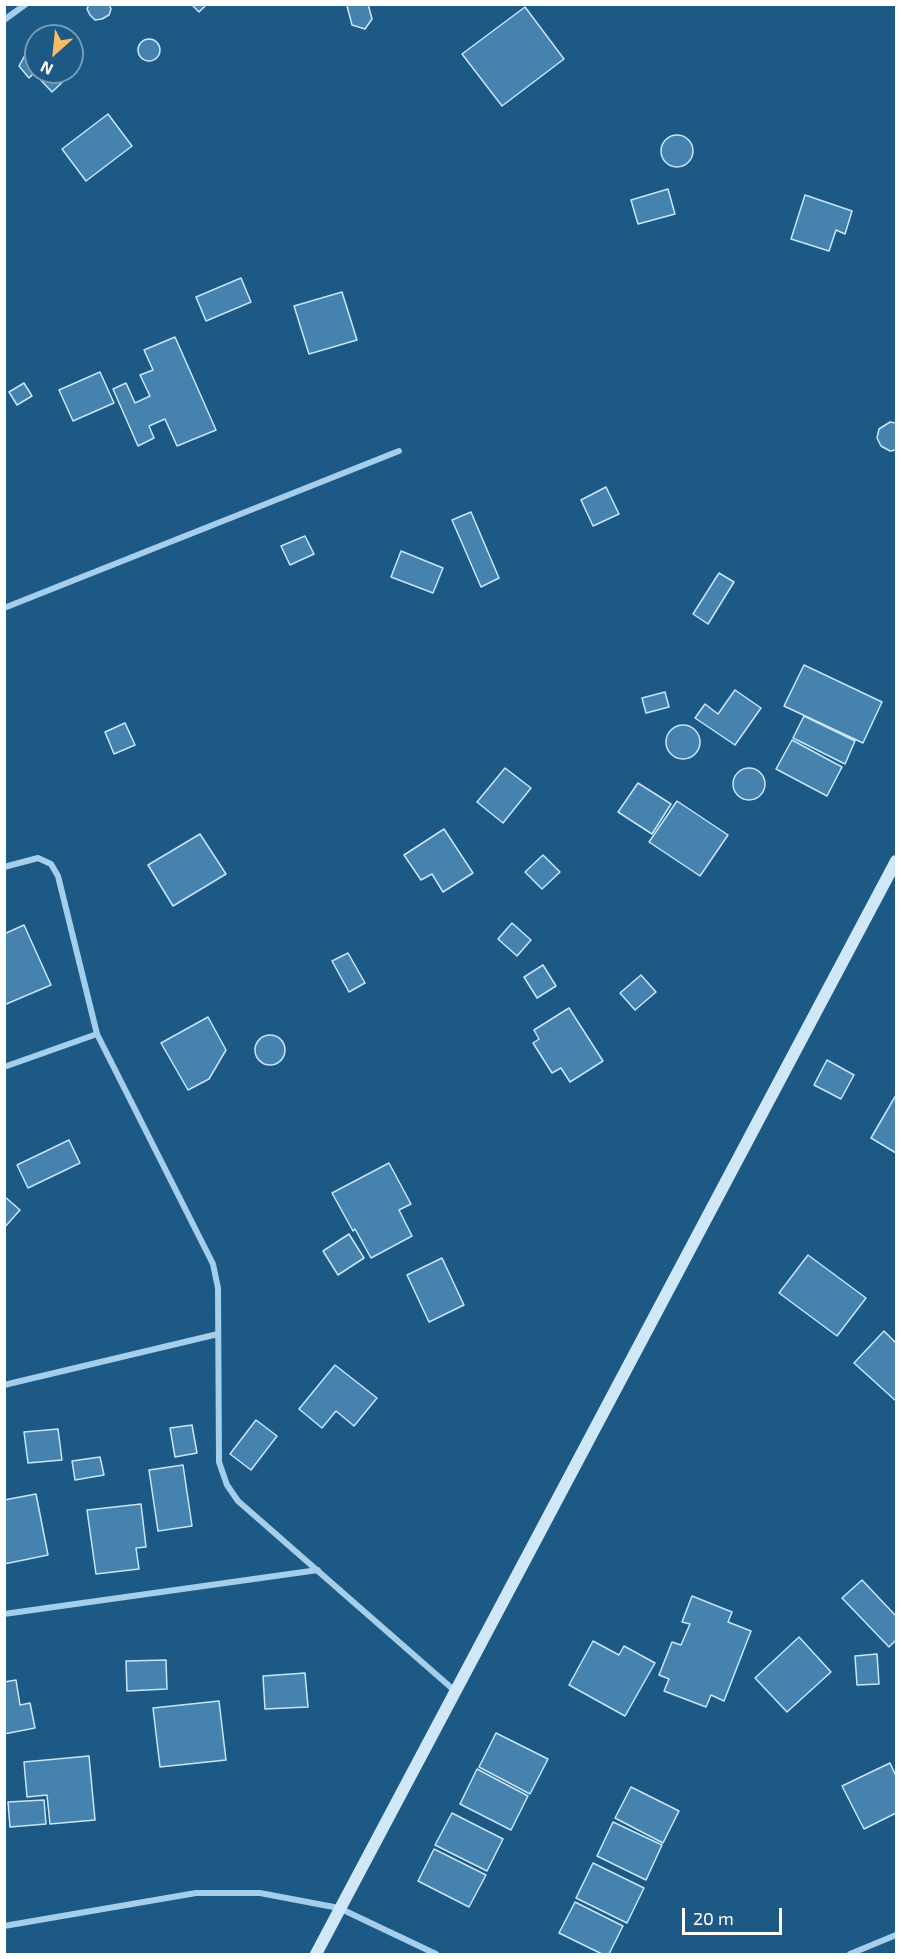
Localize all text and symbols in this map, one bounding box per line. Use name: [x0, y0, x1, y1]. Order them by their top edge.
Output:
north arrow: [24, 24, 84, 84]
text: N: [37, 58, 56, 80]
scale bar: [685, 1896, 786, 1934]
text: 20 m: [693, 1907, 734, 1929]

